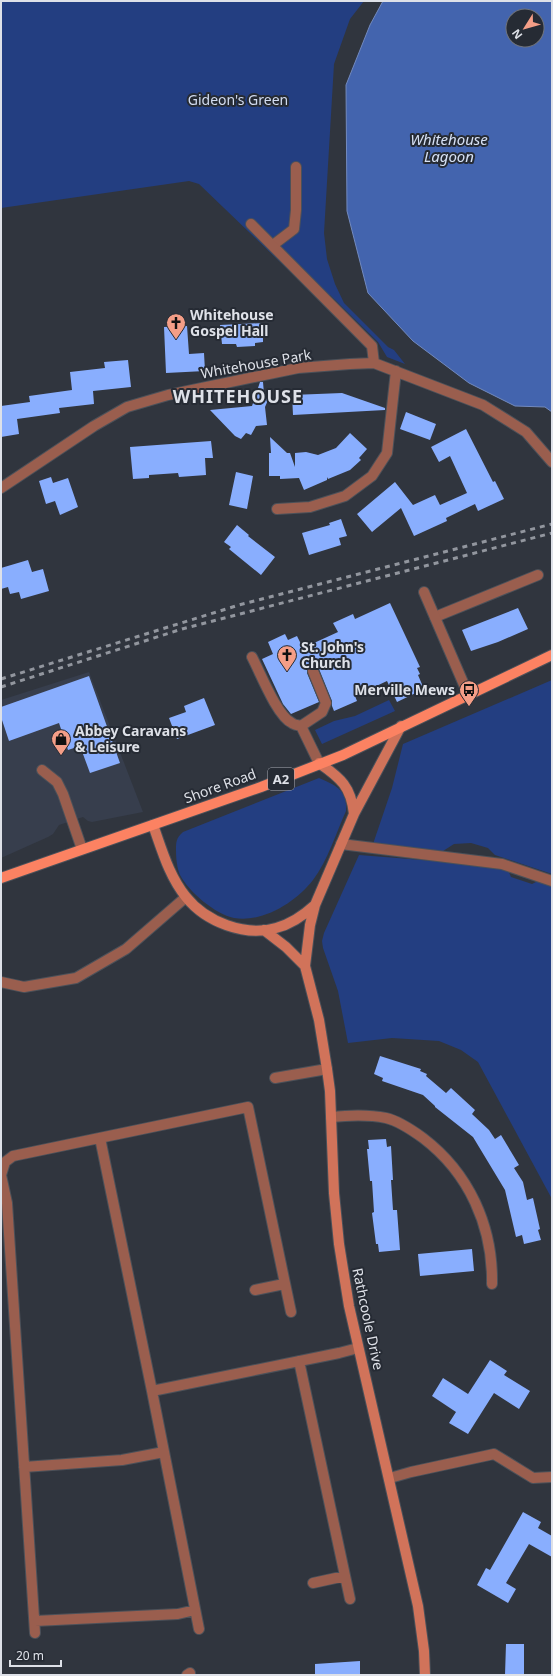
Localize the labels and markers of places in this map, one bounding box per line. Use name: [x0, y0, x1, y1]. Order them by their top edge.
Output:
place label: Whitehouse Gospel Hall: [190, 305, 274, 340]
church icon: Whitehouse Gospel Hall: [165, 312, 187, 340]
place label: St. John's Church: [301, 637, 364, 672]
church icon: St. John's Church: [276, 644, 298, 672]
bus stop icon: Merville Mews: [458, 679, 480, 707]
place label: Merville Mews: [354, 680, 455, 699]
place label: Abbey Caravans & Leisure: [75, 721, 186, 756]
shop icon: Abbey Caravans & Leisure: [50, 728, 72, 756]

